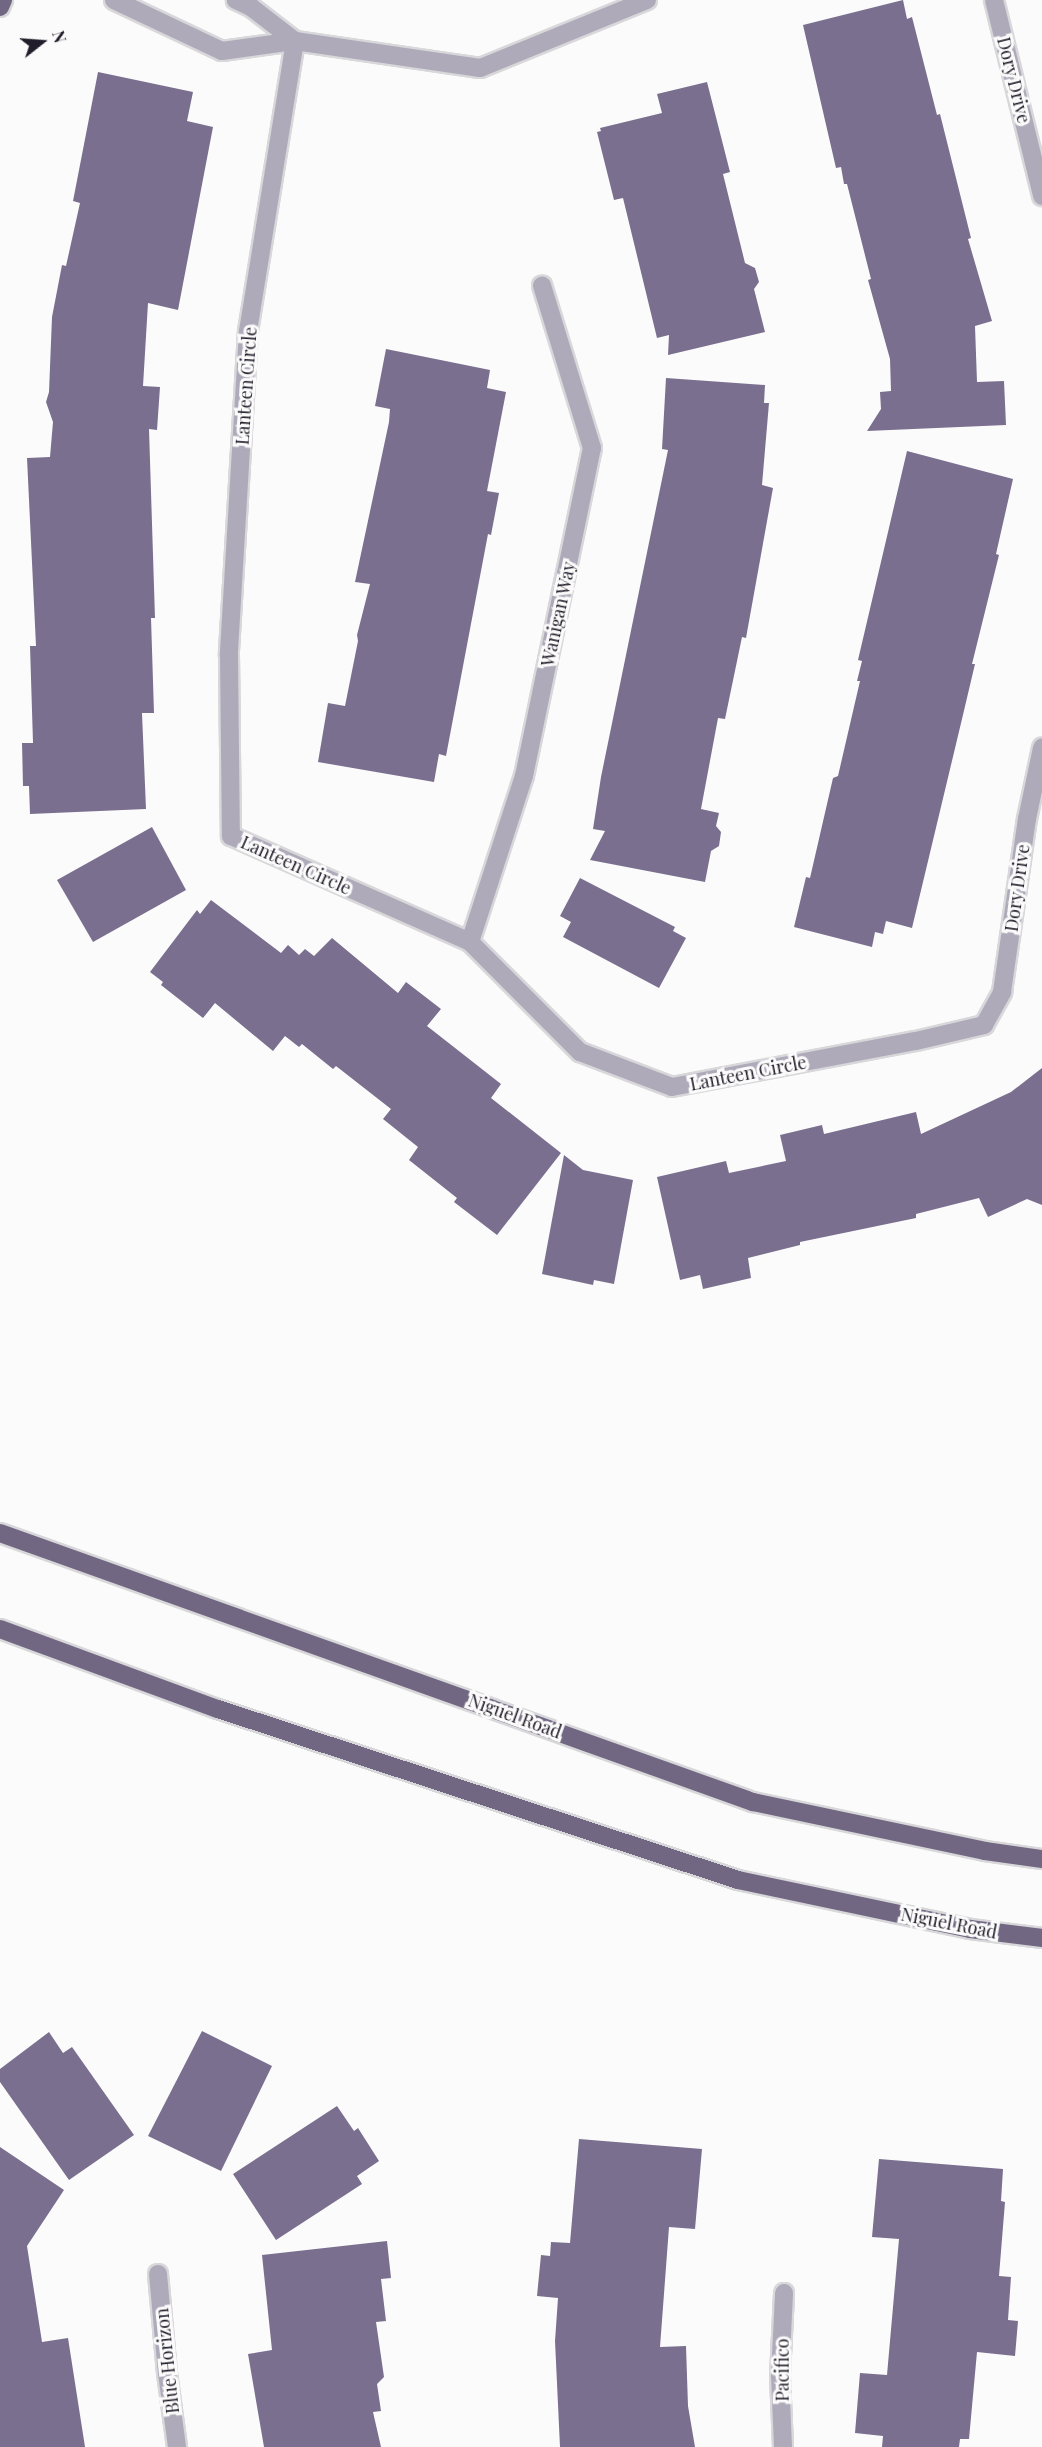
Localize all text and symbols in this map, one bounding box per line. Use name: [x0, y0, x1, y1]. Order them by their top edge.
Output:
north arrow: [12, 12, 72, 72]
text: N: [48, 28, 71, 45]
street label: Dory Drive: [993, 34, 1035, 126]
street label: Lanteen Circle: [231, 326, 261, 446]
street label: Wanigan Way: [536, 559, 580, 669]
street label: Lanteen Circle: [238, 831, 354, 899]
street label: Dory Drive: [1000, 843, 1034, 933]
street label: Lanteen Circle: [688, 1051, 808, 1095]
street label: Niguel Road: [466, 1689, 564, 1743]
street label: Niguel Road: [899, 1903, 999, 1943]
street label: Blue Horizon: [151, 2307, 183, 2415]
street label: Pacifico: [771, 2338, 793, 2402]

